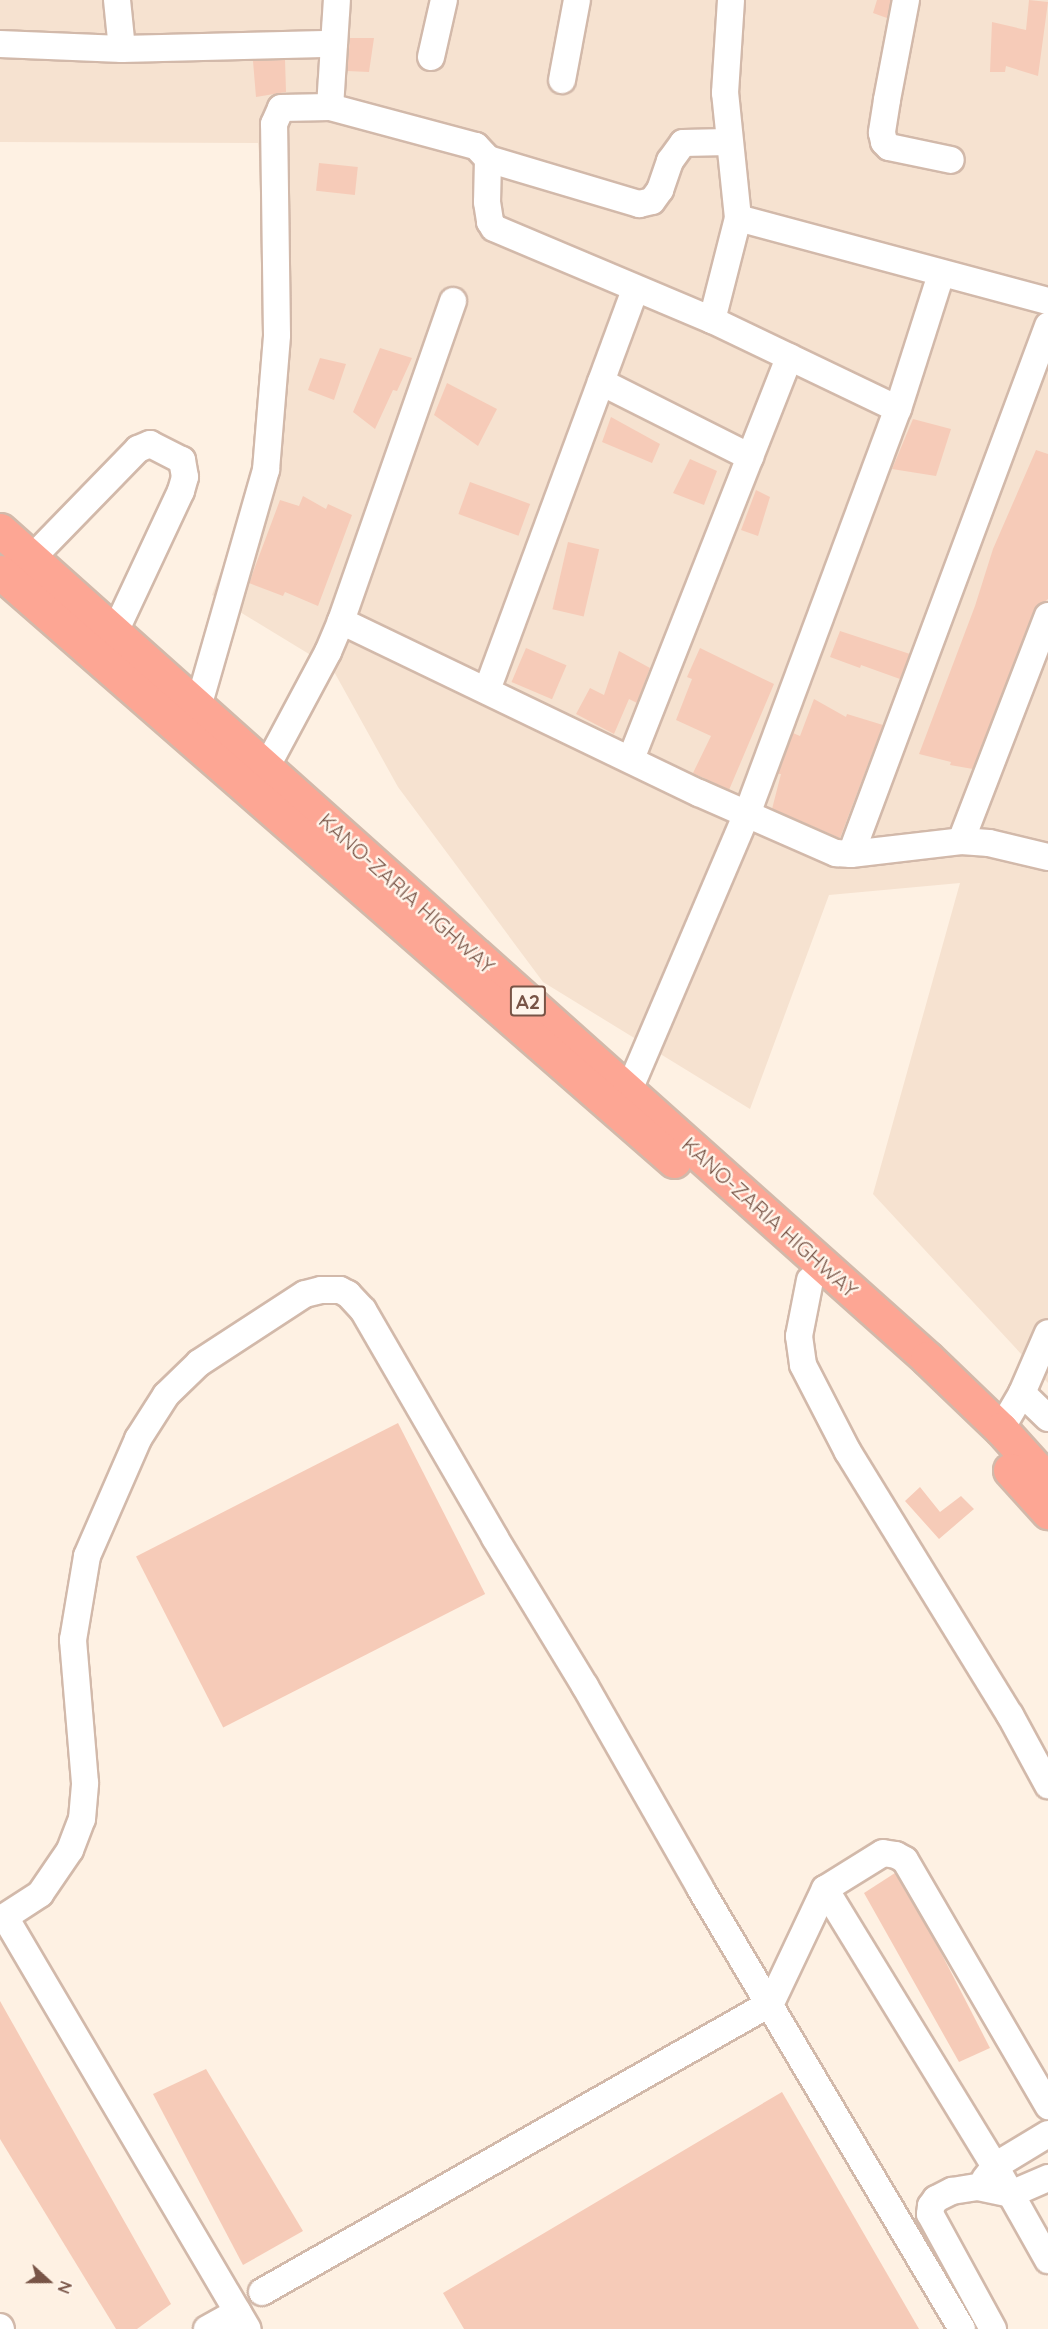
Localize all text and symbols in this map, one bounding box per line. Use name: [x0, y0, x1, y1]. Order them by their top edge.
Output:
street label: KANO-ZARIA HIGHWAY: [314, 808, 500, 978]
road number: A2: [508, 984, 548, 1018]
street label: KANO-ZARIA HIGHWAY: [677, 1132, 863, 1302]
north arrow: [18, 2251, 78, 2311]
text: N: [53, 2278, 76, 2297]

